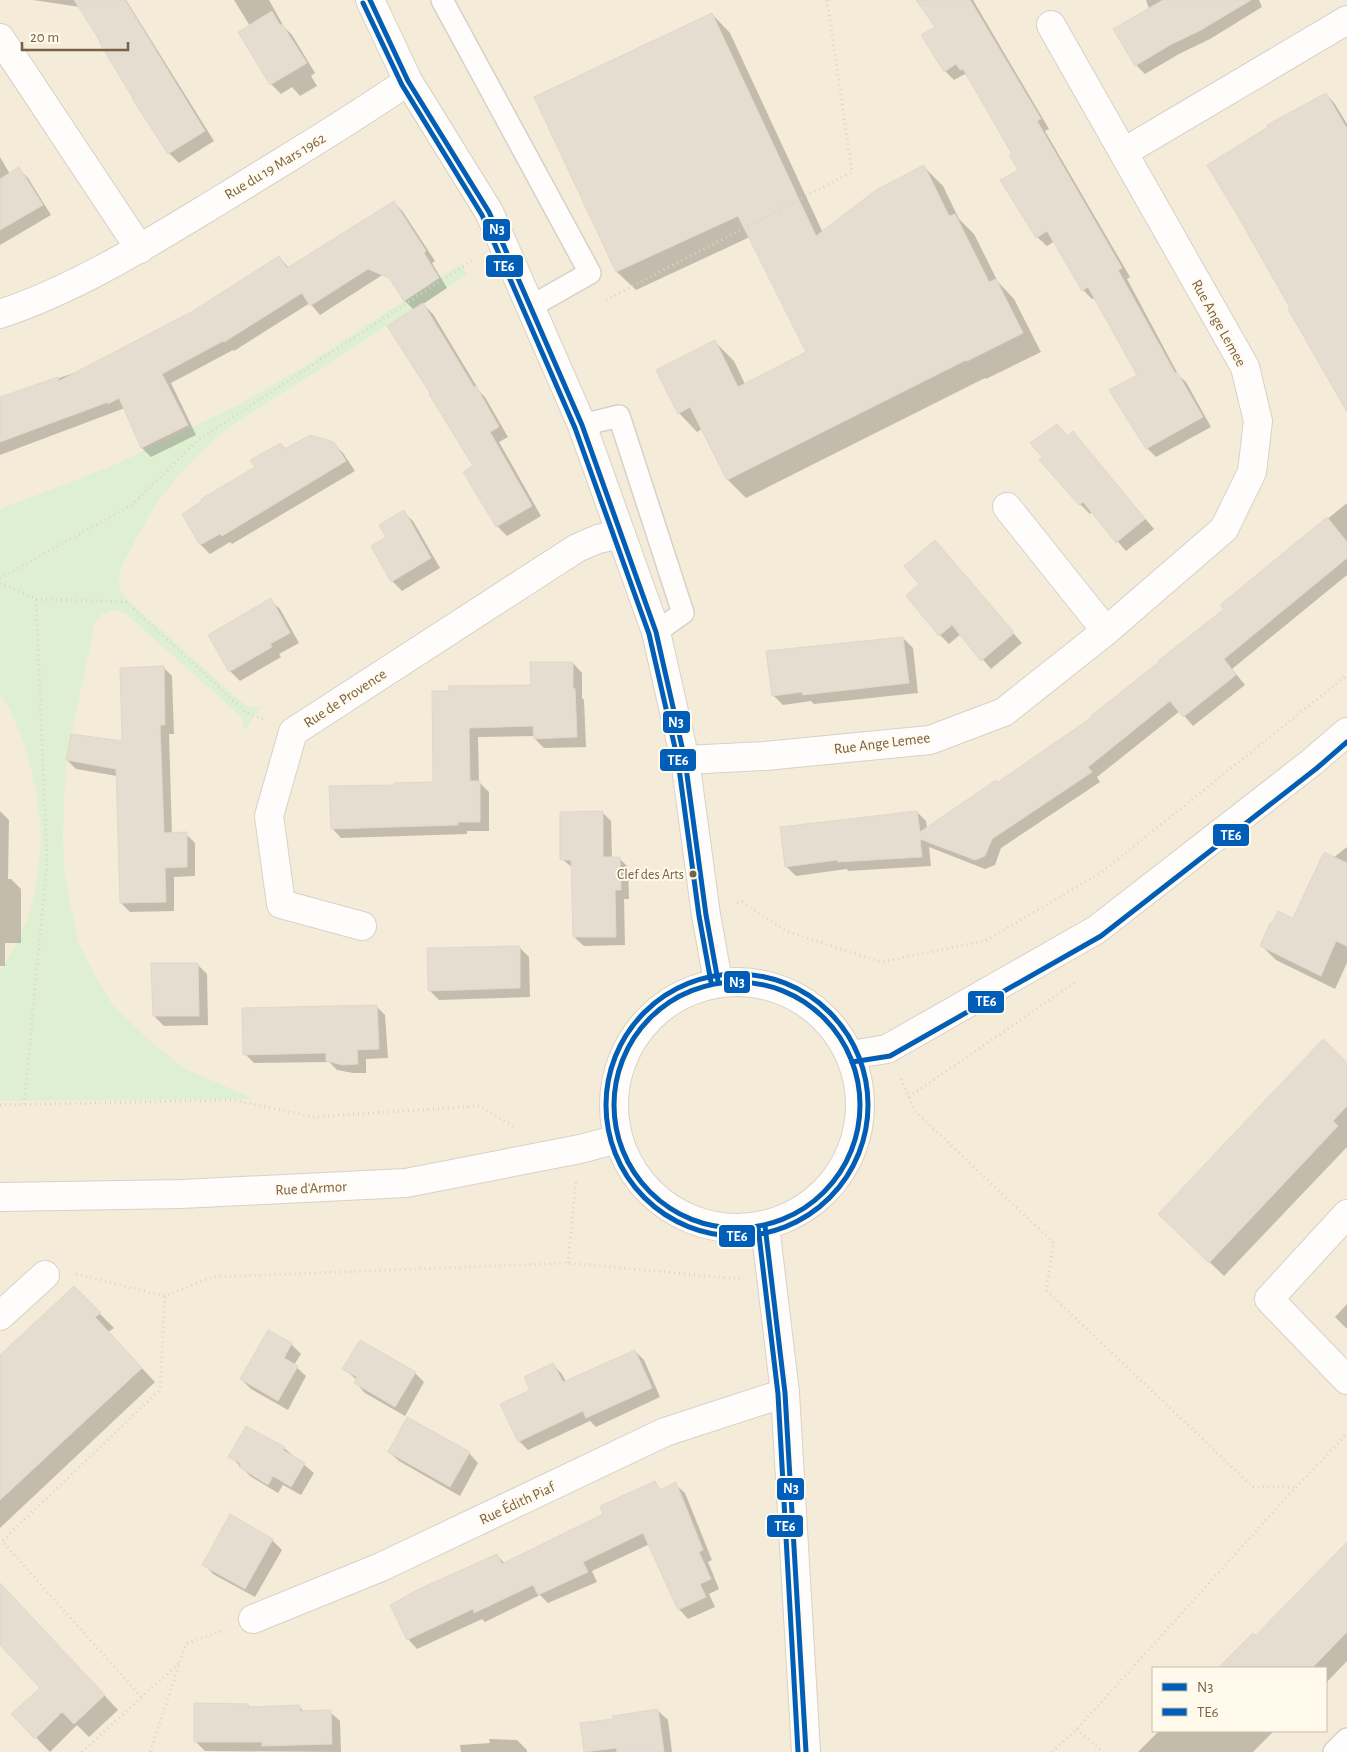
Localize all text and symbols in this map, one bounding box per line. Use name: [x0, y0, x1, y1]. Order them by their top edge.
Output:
scale bar: [22, 20, 129, 52]
text: 20 m: [30, 30, 59, 45]
street label: Rue du 19 Mars 1962: [222, 130, 329, 202]
line badge: N3: [482, 218, 511, 242]
text: N3: [489, 223, 505, 237]
line badge: TE6: [485, 254, 524, 278]
text: TE6: [494, 260, 515, 274]
street label: Rue Ange Lemee: [1189, 277, 1249, 369]
street label: Rue de Provence: [301, 666, 389, 731]
line badge: N3: [662, 710, 691, 734]
text: N3: [668, 716, 684, 730]
street label: Rue Ange Lemee: [833, 730, 931, 757]
line badge: TE6: [659, 748, 697, 772]
text: TE6: [668, 754, 689, 768]
line badge: TE6: [1212, 823, 1250, 847]
text: TE6: [1221, 829, 1242, 843]
place label: Clef des Arts: [617, 868, 684, 882]
marker: Clef des Arts: [688, 869, 698, 879]
line badge: N3: [723, 970, 751, 994]
text: N3: [729, 976, 745, 990]
line badge: TE6: [967, 990, 1005, 1014]
text: TE6: [976, 995, 997, 1009]
street label: Rue d'Armor: [275, 1179, 347, 1198]
line badge: TE6: [718, 1224, 756, 1248]
text: TE6: [727, 1230, 748, 1244]
street label: Rue Édith Piaf: [476, 1477, 558, 1527]
line badge: N3: [776, 1477, 805, 1501]
text: N3: [783, 1482, 799, 1496]
line badge: TE6: [766, 1514, 804, 1538]
text: TE6: [775, 1520, 796, 1534]
legend: [1152, 1667, 1327, 1732]
text: N3: [1197, 1680, 1213, 1695]
text: TE6: [1197, 1705, 1219, 1720]

